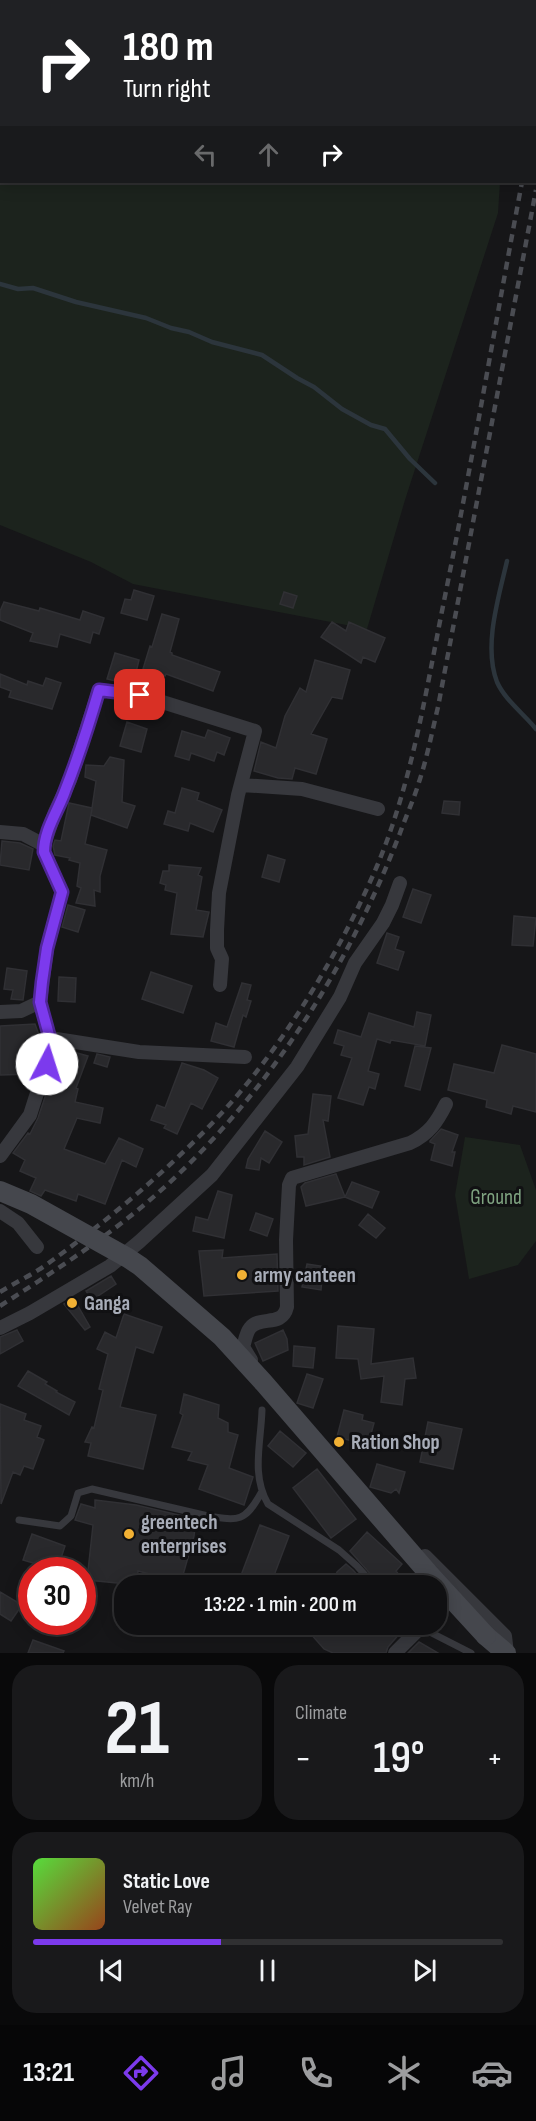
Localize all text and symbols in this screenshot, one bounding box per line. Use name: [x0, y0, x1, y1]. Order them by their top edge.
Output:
text: 180 m: [123, 22, 214, 73]
icon: right: [24, 24, 102, 102]
text: Turn right: [123, 73, 210, 105]
icon: left: [189, 138, 222, 171]
icon: ahead: [252, 138, 285, 171]
icon: right: [315, 138, 348, 171]
pin: [114, 669, 165, 720]
icon: arrive: [123, 678, 156, 711]
position arrow: [15, 1032, 79, 1096]
park label: Ground: [470, 1185, 522, 1210]
place label: army canteen: [254, 1263, 356, 1288]
marker: army canteen: [235, 1268, 249, 1282]
place label: Ganga: [84, 1291, 130, 1316]
marker: Ganga: [65, 1296, 79, 1310]
place label: Ration Shop: [351, 1430, 440, 1455]
marker: Ration Shop: [332, 1435, 346, 1449]
place label: greentech enterprises: [141, 1510, 227, 1559]
marker: greentech enterprises: [122, 1527, 136, 1541]
speed limit sign: 30: [18, 1557, 96, 1635]
text: 13:22 · 1 min · 200 m: [204, 1591, 357, 1618]
text: 21: [105, 1683, 169, 1776]
text: Climate: [295, 1701, 347, 1725]
text: 19°: [373, 1731, 425, 1786]
text: −: [295, 1739, 311, 1779]
text: +: [487, 1739, 503, 1779]
text: km/h: [120, 1769, 154, 1793]
text: Static Love: [123, 1868, 210, 1895]
text: Velvet Ray: [123, 1895, 192, 1919]
icon: previous: [95, 1954, 128, 1987]
icon: pause: [251, 1954, 284, 1987]
icon: next: [408, 1954, 441, 1987]
icon: directions: [120, 2052, 162, 2094]
icon: music: [208, 2052, 250, 2094]
icon: phone: [295, 2052, 337, 2094]
icon: climate: [383, 2052, 425, 2094]
icon: car: [471, 2052, 513, 2094]
text: 13:21: [23, 2057, 74, 2089]

